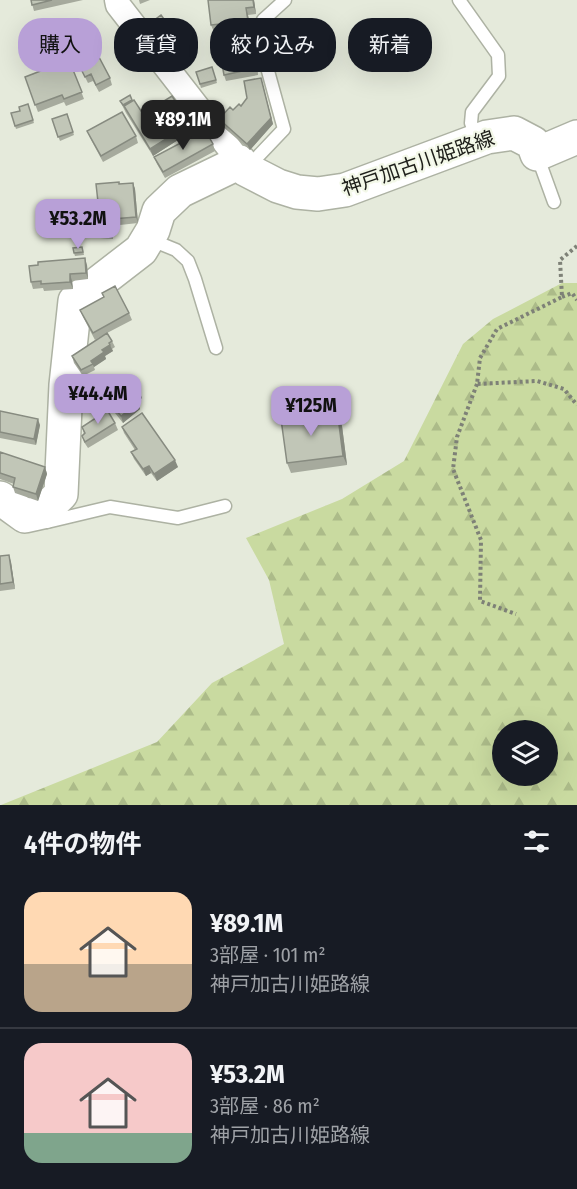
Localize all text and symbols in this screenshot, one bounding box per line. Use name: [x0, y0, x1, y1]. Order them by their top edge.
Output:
chip: 購入: [18, 18, 102, 72]
chip: 賃貸: [114, 18, 198, 72]
chip: 絞り込み: [210, 18, 336, 72]
chip: 新着: [348, 18, 432, 72]
pin: ¥89.1M: [134, 100, 232, 151]
text: ¥89.1M: [155, 107, 211, 131]
street label: 神戸加古川姫路線: [338, 126, 498, 200]
pin: ¥53.2M: [29, 199, 127, 250]
text: ¥53.2M: [49, 206, 107, 230]
pin: ¥44.4M: [49, 374, 147, 425]
text: ¥44.4M: [68, 381, 128, 405]
pin: ¥125M: [269, 386, 353, 437]
text: ¥125M: [285, 393, 337, 417]
map controls: [492, 720, 558, 786]
button: layers: [492, 720, 558, 786]
icon: filters: [520, 825, 553, 858]
text: 4件の物件: [24, 829, 141, 860]
text: ¥89.1M: [210, 908, 283, 939]
icon: home: [72, 916, 144, 988]
text: 3部屋 · 101 m²: [210, 943, 325, 967]
text: 神戸加古川姫路線: [210, 972, 370, 996]
text: ¥53.2M: [210, 1059, 285, 1090]
icon: home: [72, 1067, 144, 1139]
text: 3部屋 · 86 m²: [210, 1094, 320, 1118]
text: 神戸加古川姫路線: [210, 1123, 370, 1147]

